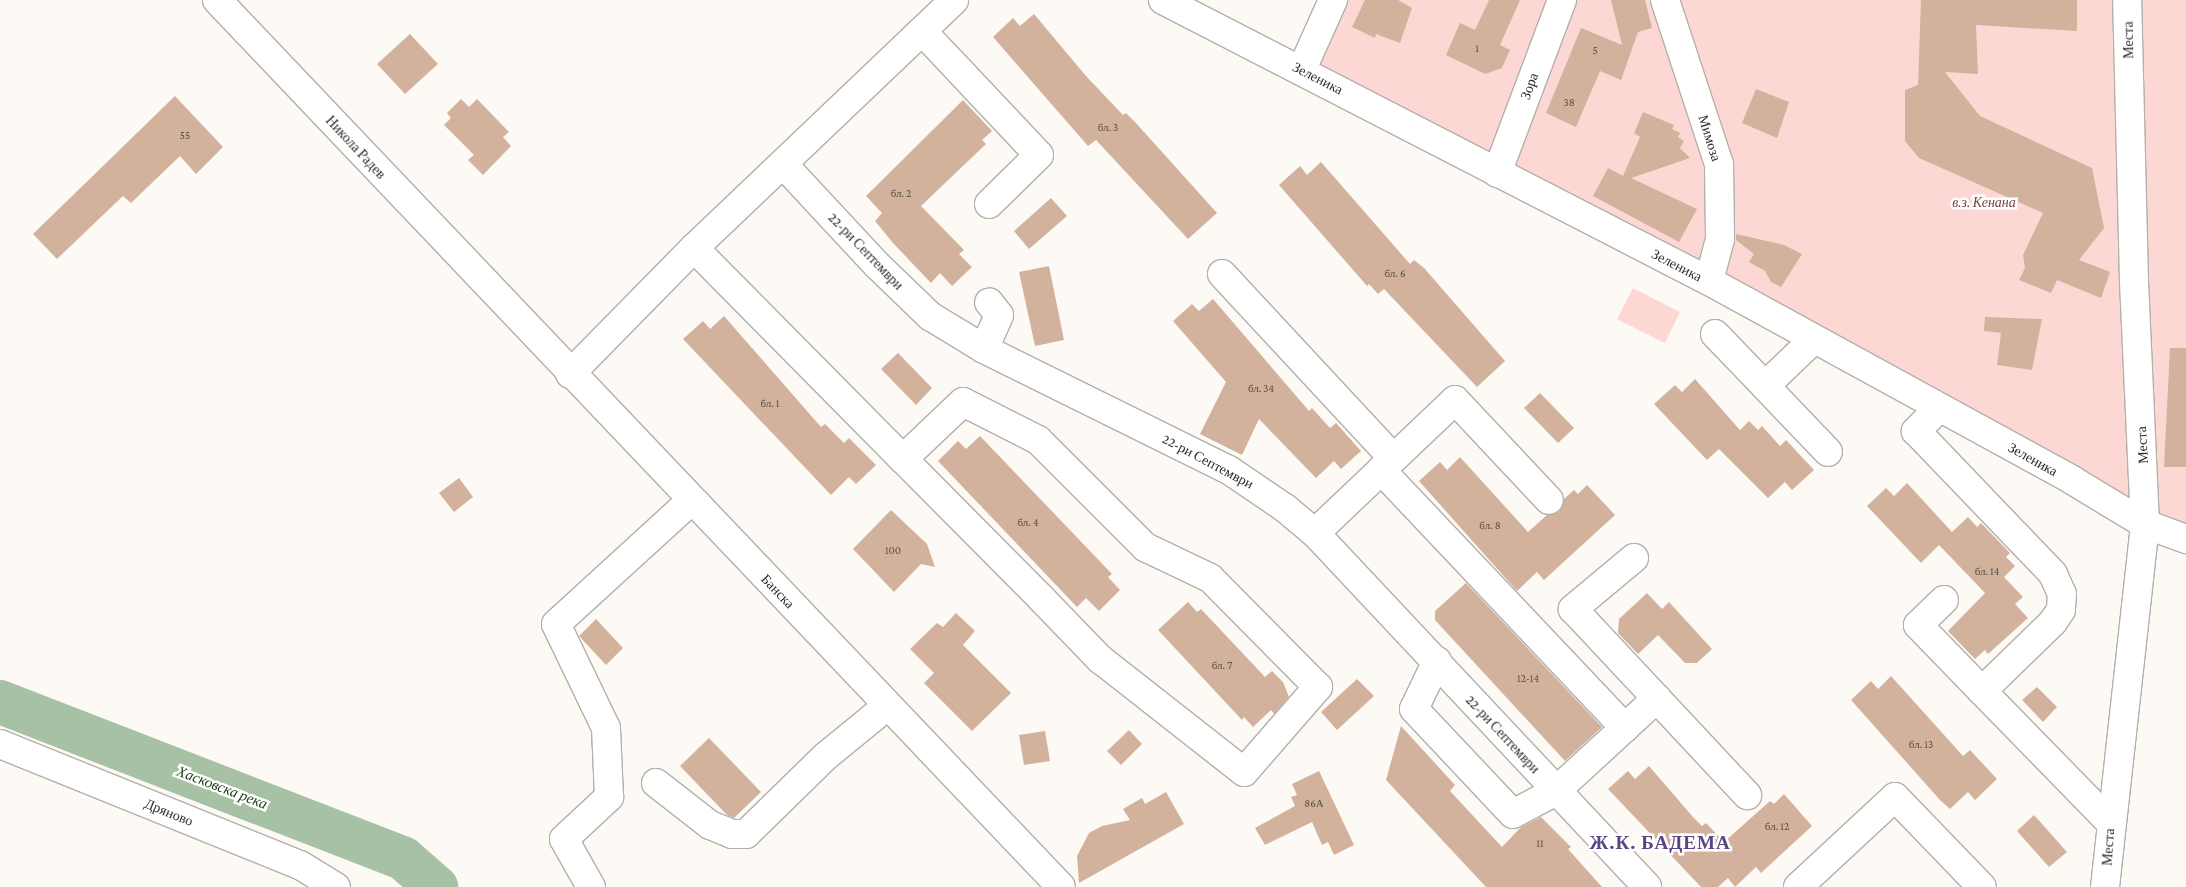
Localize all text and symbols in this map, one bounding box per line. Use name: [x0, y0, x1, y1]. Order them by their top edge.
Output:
street label: Места: [2119, 21, 2137, 59]
house number: 1: [1475, 41, 1479, 55]
house number: 5: [1592, 43, 1598, 57]
street label: Зеленика: [1290, 58, 1346, 98]
street label: Зора: [1516, 70, 1542, 102]
house number: 38: [1563, 95, 1575, 109]
street label: Никола Радев: [322, 112, 390, 182]
street label: Мимоза: [1695, 113, 1725, 163]
house number: бл. 3: [1098, 120, 1118, 134]
house number: 55: [180, 128, 190, 142]
house number: бл. 2: [891, 186, 911, 200]
park label: в.з. Кенана: [1952, 194, 2016, 210]
street label: 22-ри Септември: [825, 209, 907, 293]
street label: Зеленика: [1649, 245, 1705, 285]
house number: бл. 6: [1385, 266, 1405, 280]
house number: бл. 34: [1248, 381, 1274, 395]
house number: бл. 1: [760, 396, 780, 410]
street label: Места: [2133, 426, 2151, 464]
street label: 22-ри Септември: [1159, 430, 1257, 492]
street label: Зеленика: [2005, 439, 2061, 479]
house number: бл. 4: [1017, 515, 1039, 529]
house number: бл. 8: [1479, 518, 1501, 532]
house number: 100: [885, 543, 901, 557]
house number: бл. 14: [1975, 564, 1999, 578]
street label: Банска: [758, 571, 798, 611]
house number: бл. 7: [1212, 658, 1232, 672]
house number: 12-14: [1517, 671, 1539, 685]
street label: 22-ри Септември: [1462, 691, 1544, 777]
house number: бл. 13: [1909, 737, 1933, 751]
water label: Хасковска река: [174, 762, 270, 814]
street label: Дряново: [142, 795, 196, 829]
house number: 86А: [1304, 796, 1324, 810]
house number: бл. 12: [1765, 819, 1789, 833]
street label: Места: [2098, 828, 2118, 866]
district label: Ж.К. БАДЕМА: [1588, 832, 1732, 854]
house number: 11: [1536, 836, 1544, 850]

